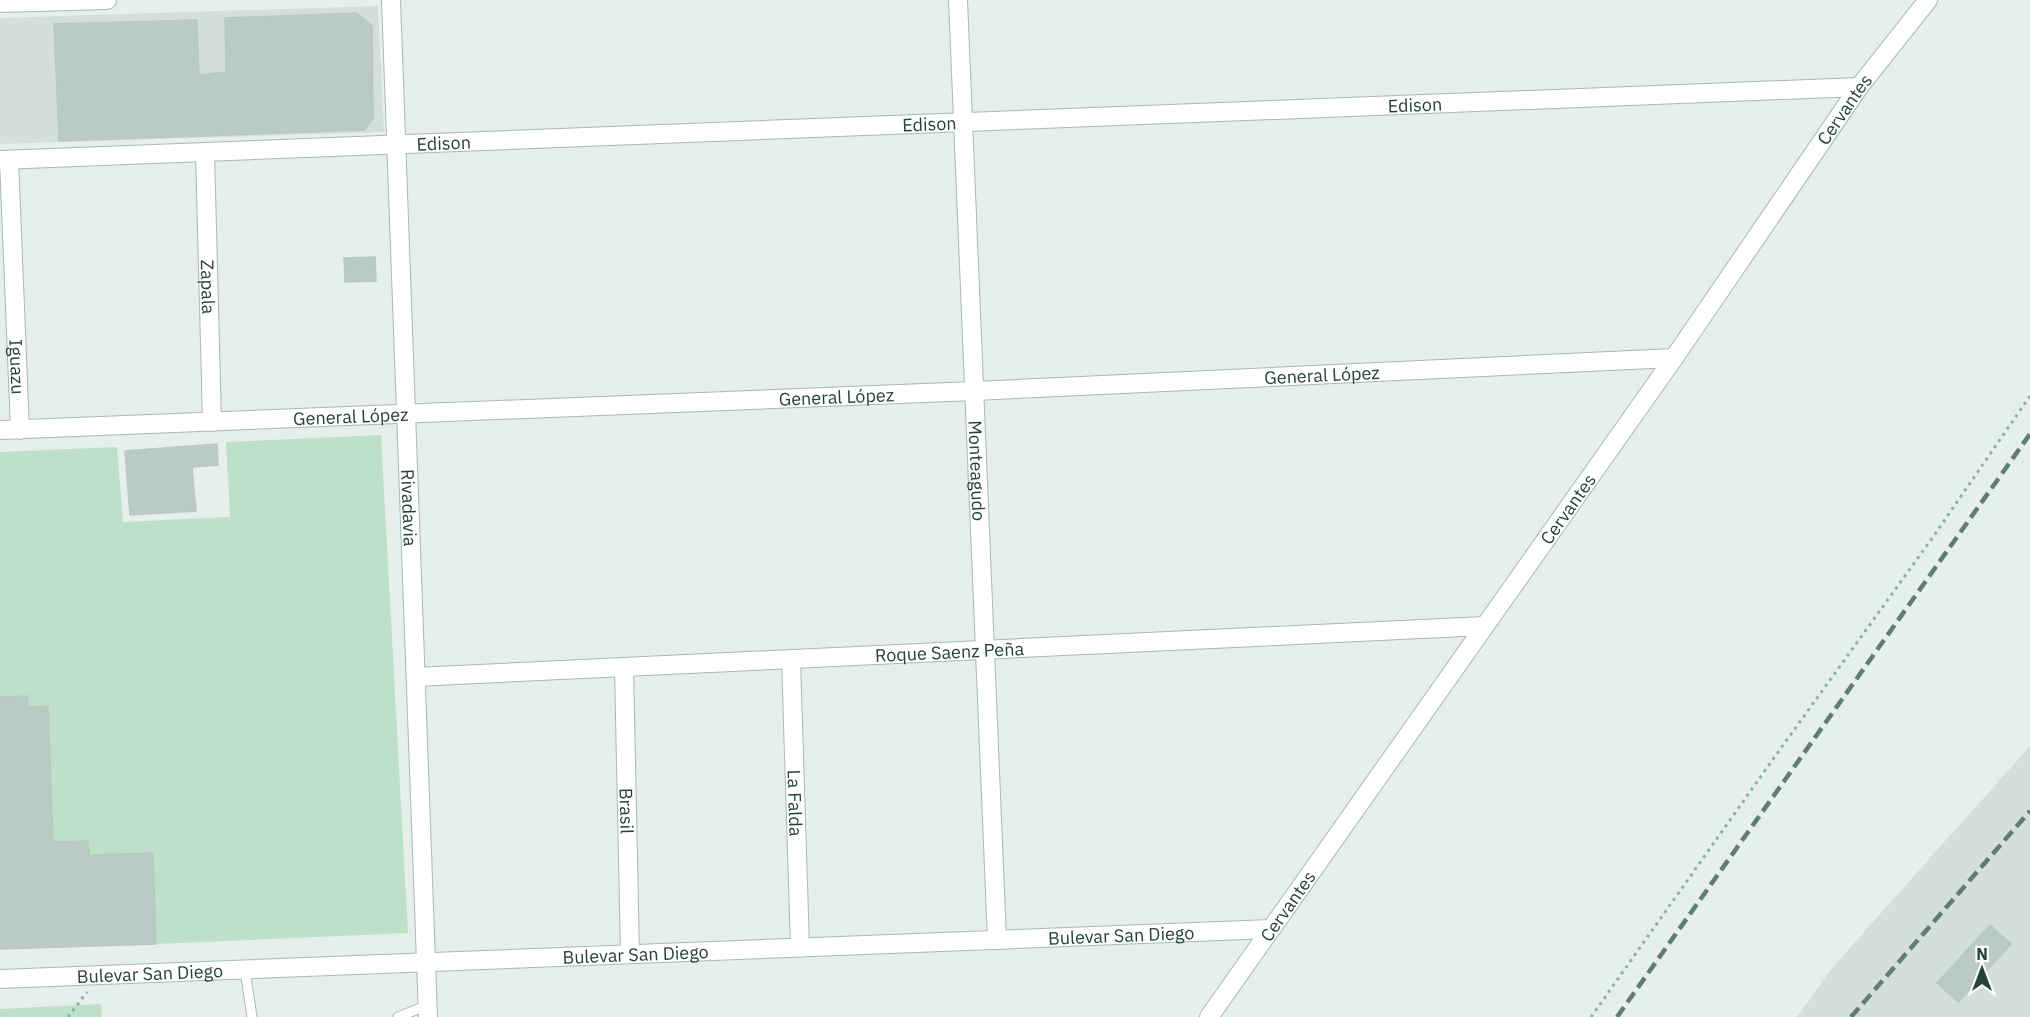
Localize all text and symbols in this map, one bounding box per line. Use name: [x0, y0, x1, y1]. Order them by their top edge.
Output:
street label: Cervantes: [1812, 69, 1877, 149]
street label: Edison: [1387, 92, 1443, 117]
street label: Edison: [902, 111, 957, 136]
street label: Edison: [416, 130, 471, 155]
street label: Zapala: [196, 259, 221, 315]
street label: Iguazu: [5, 339, 30, 395]
street label: General López: [1264, 360, 1380, 389]
street label: General López: [778, 383, 894, 410]
street label: General López: [293, 402, 409, 430]
street label: Monteagudo: [964, 420, 991, 521]
street label: Rivadavia: [397, 469, 422, 547]
street label: Cervantes: [1535, 469, 1600, 549]
street label: Roque Saenz Peña: [874, 636, 1025, 667]
street label: La Falda: [783, 769, 808, 837]
street label: Brasil: [615, 788, 639, 834]
street label: Cervantes: [1255, 866, 1320, 946]
street label: Bulevar San Diego: [1048, 921, 1195, 949]
north arrow: [1952, 939, 2012, 999]
street label: Bulevar San Diego: [562, 940, 709, 968]
text: N: [1976, 944, 1988, 964]
street label: Bulevar San Diego: [76, 959, 223, 987]

